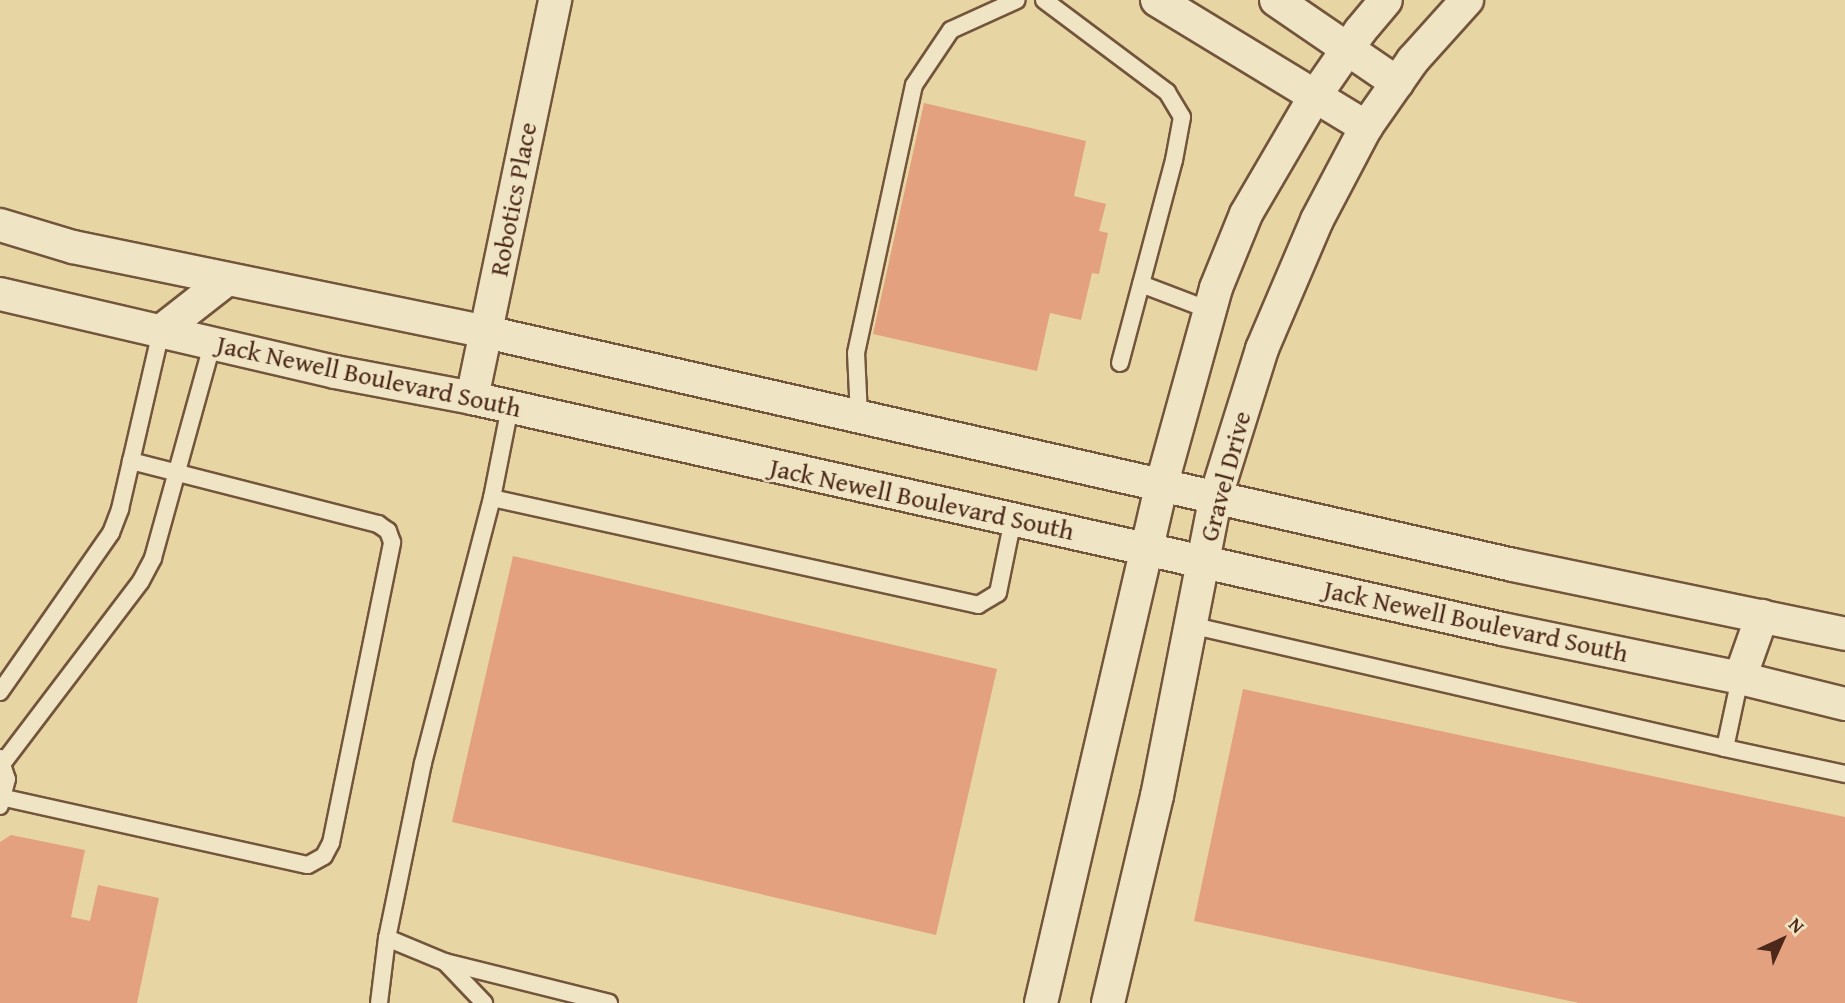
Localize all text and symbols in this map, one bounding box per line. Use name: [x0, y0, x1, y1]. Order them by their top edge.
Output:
street label: Robotics Place: [483, 119, 543, 279]
street label: Jack Newell Boulevard South: [214, 328, 524, 424]
street label: Gravel Drive: [1193, 407, 1257, 545]
street label: Jack Newell Boulevard South: [767, 451, 1077, 547]
street label: Jack Newell Boulevard South: [1321, 573, 1631, 669]
north arrow: [1747, 905, 1817, 975]
text: N: [1782, 911, 1811, 940]

